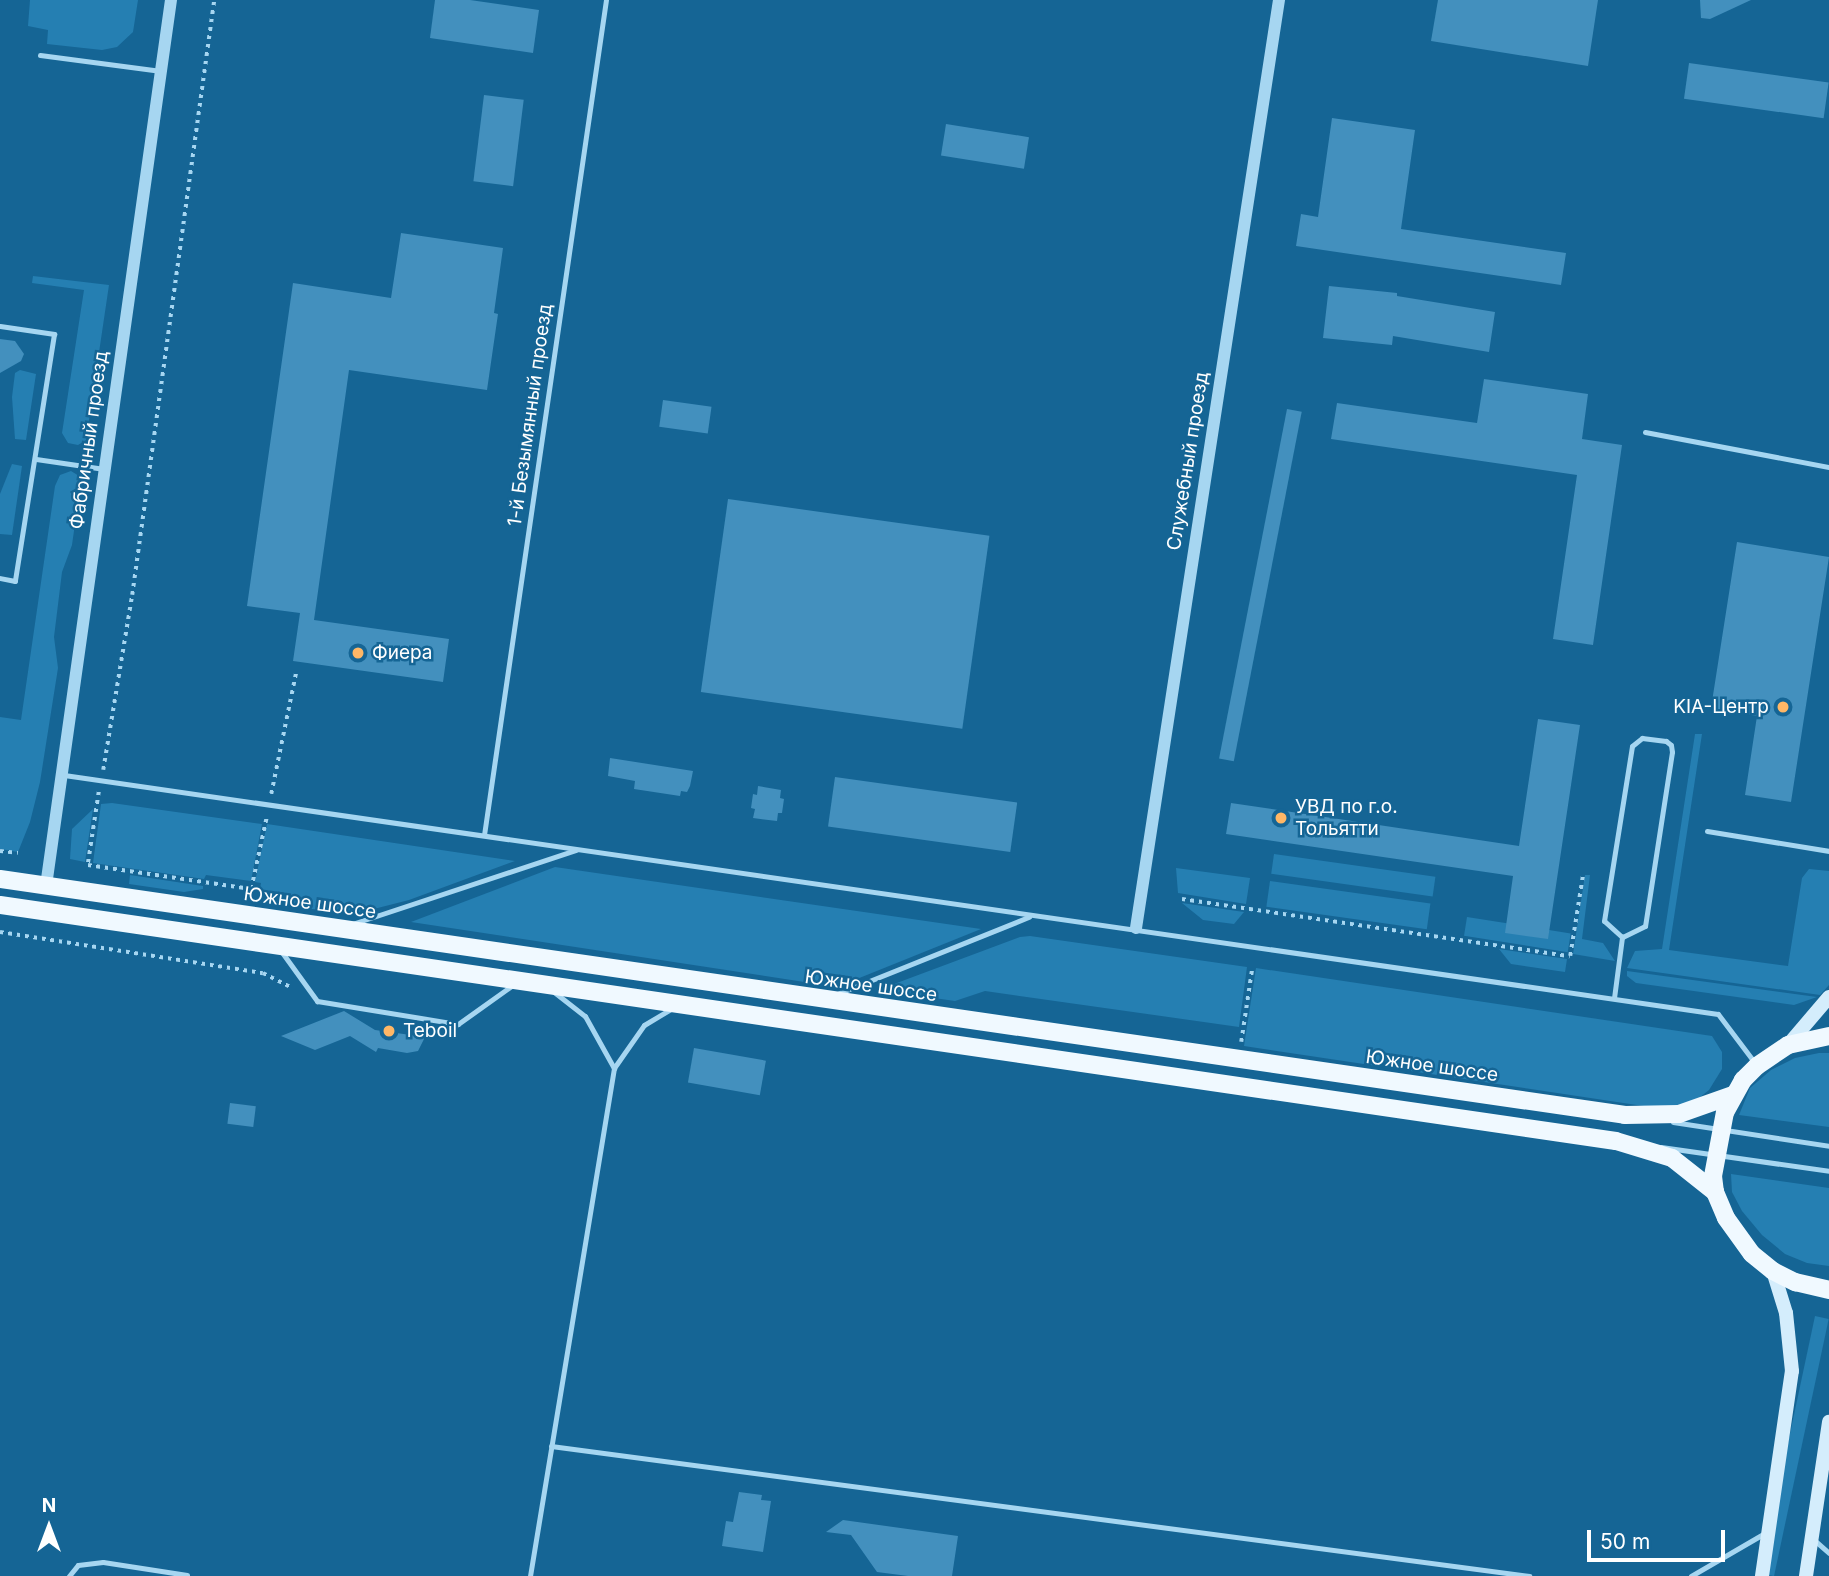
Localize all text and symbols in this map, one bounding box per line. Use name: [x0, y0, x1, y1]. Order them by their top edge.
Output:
street label: 1-й Безымянный проезд: [503, 302, 557, 528]
street label: Фабричный проезд: [65, 349, 113, 531]
street label: Служебный проезд: [1163, 370, 1213, 552]
place label: Фиера: [372, 642, 433, 664]
marker: Фиера: [350, 645, 366, 661]
place label: KIA-Центр: [1673, 696, 1769, 718]
marker: KIA-Центр: [1775, 699, 1791, 715]
place label: УВД по г.о. Тольятти: [1295, 796, 1398, 840]
marker: УВД по г.о. Тольятти: [1273, 810, 1289, 826]
street label: Южное шоссе: [242, 882, 378, 924]
street label: Южное шоссе: [803, 965, 939, 1007]
place label: Teboil: [403, 1020, 457, 1042]
marker: Teboil: [381, 1023, 397, 1039]
street label: Южное шоссе: [1364, 1045, 1500, 1087]
north arrow: [14, 1492, 84, 1562]
text: N: [42, 1494, 56, 1517]
scale bar: [1591, 1516, 1729, 1560]
text: 50 m: [1600, 1529, 1650, 1554]

